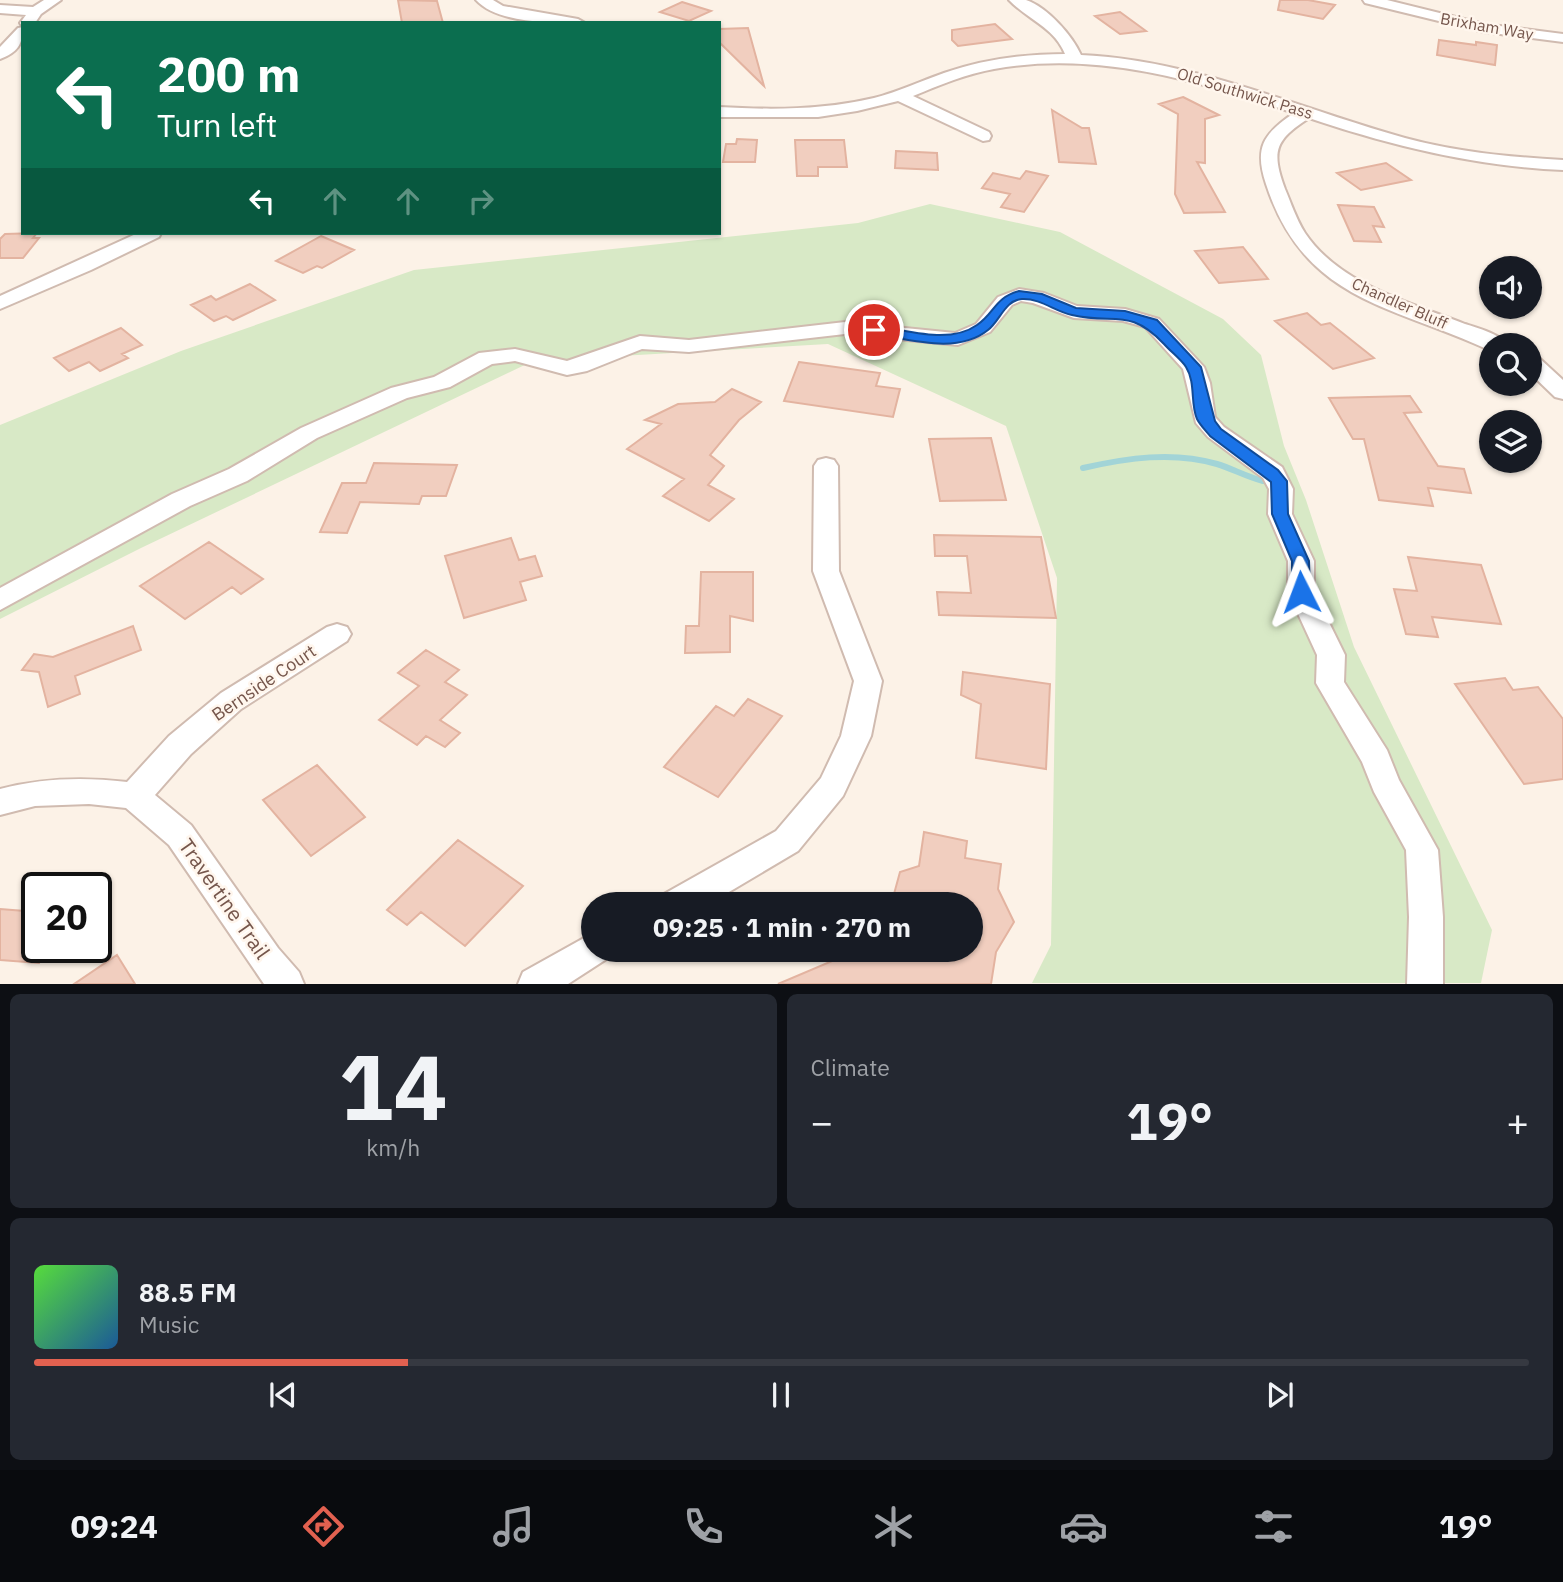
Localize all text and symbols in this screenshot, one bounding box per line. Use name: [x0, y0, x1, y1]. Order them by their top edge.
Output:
street label: Brixham Way: [1439, 8, 1535, 44]
text: 200 m: [157, 42, 301, 105]
icon: left: [42, 49, 133, 140]
street label: Old Southwick Pass: [1175, 63, 1315, 123]
text: Turn left: [157, 104, 277, 146]
icon: left: [243, 182, 281, 220]
icon: ahead: [316, 182, 354, 220]
icon: ahead: [389, 182, 427, 220]
icon: right: [462, 182, 500, 220]
map controls: [1479, 256, 1542, 473]
button: sound: [1479, 256, 1542, 319]
street label: Chandler Bluff: [1349, 273, 1451, 333]
pin: [844, 300, 904, 360]
icon: arrive: [855, 311, 893, 349]
button: search: [1479, 333, 1542, 396]
button: layers: [1479, 410, 1542, 473]
position arrow: [1264, 555, 1338, 629]
street label: Bernside Court: [207, 639, 320, 726]
street label: Travertine Trail: [173, 833, 277, 964]
speed limit sign: 20: [21, 872, 112, 963]
text: 09:25 · 1 min · 270 m: [653, 910, 911, 944]
text: 14: [339, 1027, 448, 1145]
text: Climate: [811, 1052, 890, 1082]
text: 19°: [1126, 1087, 1213, 1154]
text: −: [811, 1097, 833, 1146]
text: +: [1506, 1097, 1529, 1146]
text: km/h: [366, 1132, 420, 1162]
text: 88.5 FM: [139, 1275, 237, 1309]
text: Music: [139, 1309, 199, 1339]
icon: previous: [264, 1376, 302, 1414]
icon: pause: [762, 1376, 800, 1414]
icon: next: [1261, 1376, 1299, 1414]
icon: directions: [299, 1502, 348, 1551]
icon: music: [489, 1502, 538, 1551]
icon: phone: [679, 1502, 728, 1551]
icon: climate: [869, 1502, 918, 1551]
icon: car: [1059, 1502, 1108, 1551]
icon: filters: [1249, 1502, 1298, 1551]
text: 09:24: [71, 1505, 158, 1547]
text: 19°: [1439, 1505, 1492, 1547]

